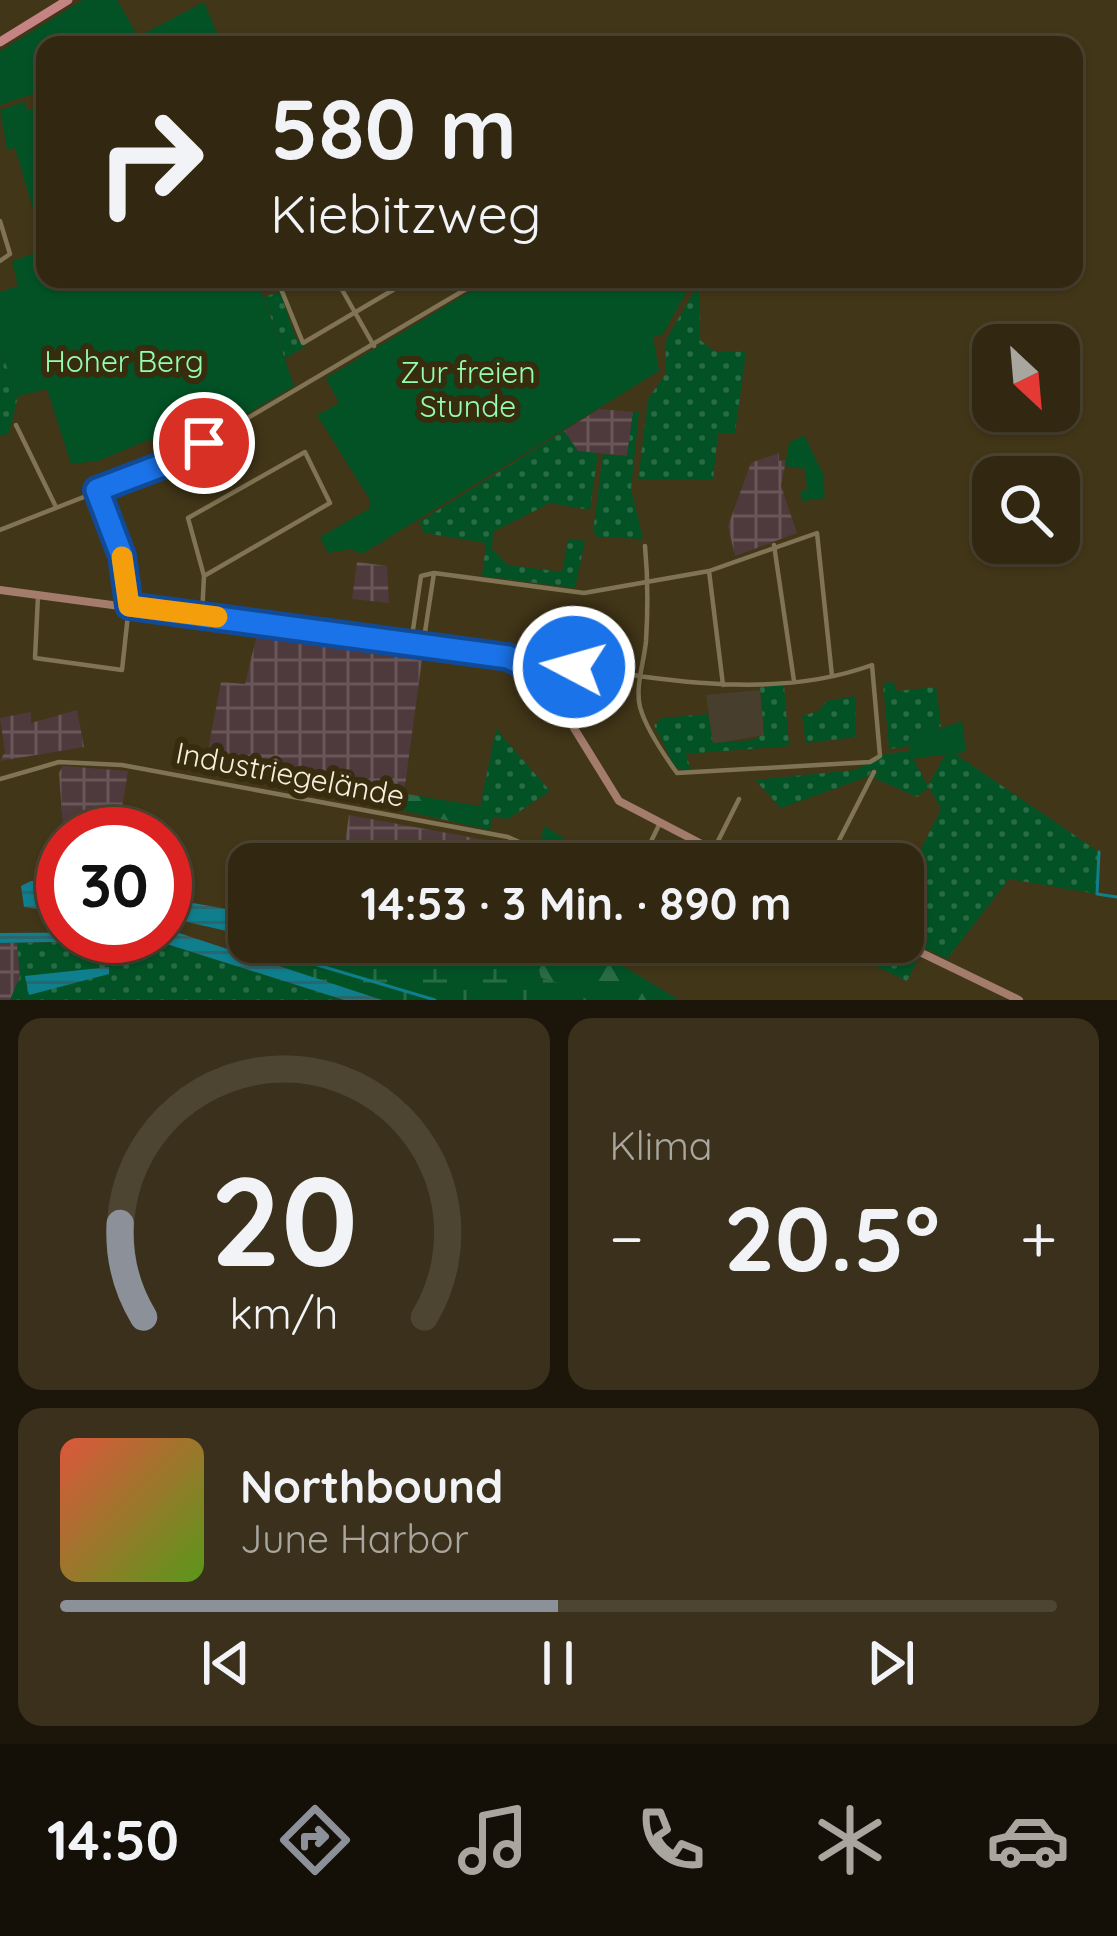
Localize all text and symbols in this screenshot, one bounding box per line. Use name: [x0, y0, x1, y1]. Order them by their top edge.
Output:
text: 580 m: [270, 75, 517, 180]
icon: right: [72, 84, 228, 240]
text: Kiebitzweg: [270, 179, 542, 247]
north arrow: [972, 324, 1080, 432]
map controls: [972, 324, 1080, 564]
park label: Hoher Berg: [44, 342, 204, 380]
park label: Zur freien Stunde: [400, 353, 536, 425]
pin: [153, 392, 255, 494]
icon: arrive: [171, 410, 237, 476]
button: search: [972, 456, 1080, 564]
position arrow: [511, 604, 637, 730]
street label: Industriegelände: [173, 733, 408, 815]
speed limit sign: 30: [36, 807, 192, 963]
text: 14:53 · 3 Min. · 890 m: [361, 875, 791, 931]
text: Klima: [610, 1121, 712, 1170]
text: 20: [210, 1141, 358, 1297]
text: 20.5°: [724, 1181, 940, 1294]
text: −: [610, 1196, 644, 1279]
text: +: [1020, 1196, 1057, 1279]
text: km/h: [229, 1286, 338, 1340]
text: Northbound: [240, 1458, 503, 1514]
text: June Harbor: [240, 1514, 469, 1563]
icon: previous: [193, 1630, 259, 1696]
icon: pause: [525, 1630, 591, 1696]
icon: next: [858, 1630, 924, 1696]
icon: directions: [273, 1798, 357, 1882]
icon: music: [451, 1798, 535, 1882]
icon: phone: [629, 1798, 713, 1882]
icon: climate: [808, 1798, 892, 1882]
icon: car: [986, 1798, 1070, 1882]
text: 14:50: [47, 1806, 179, 1874]

